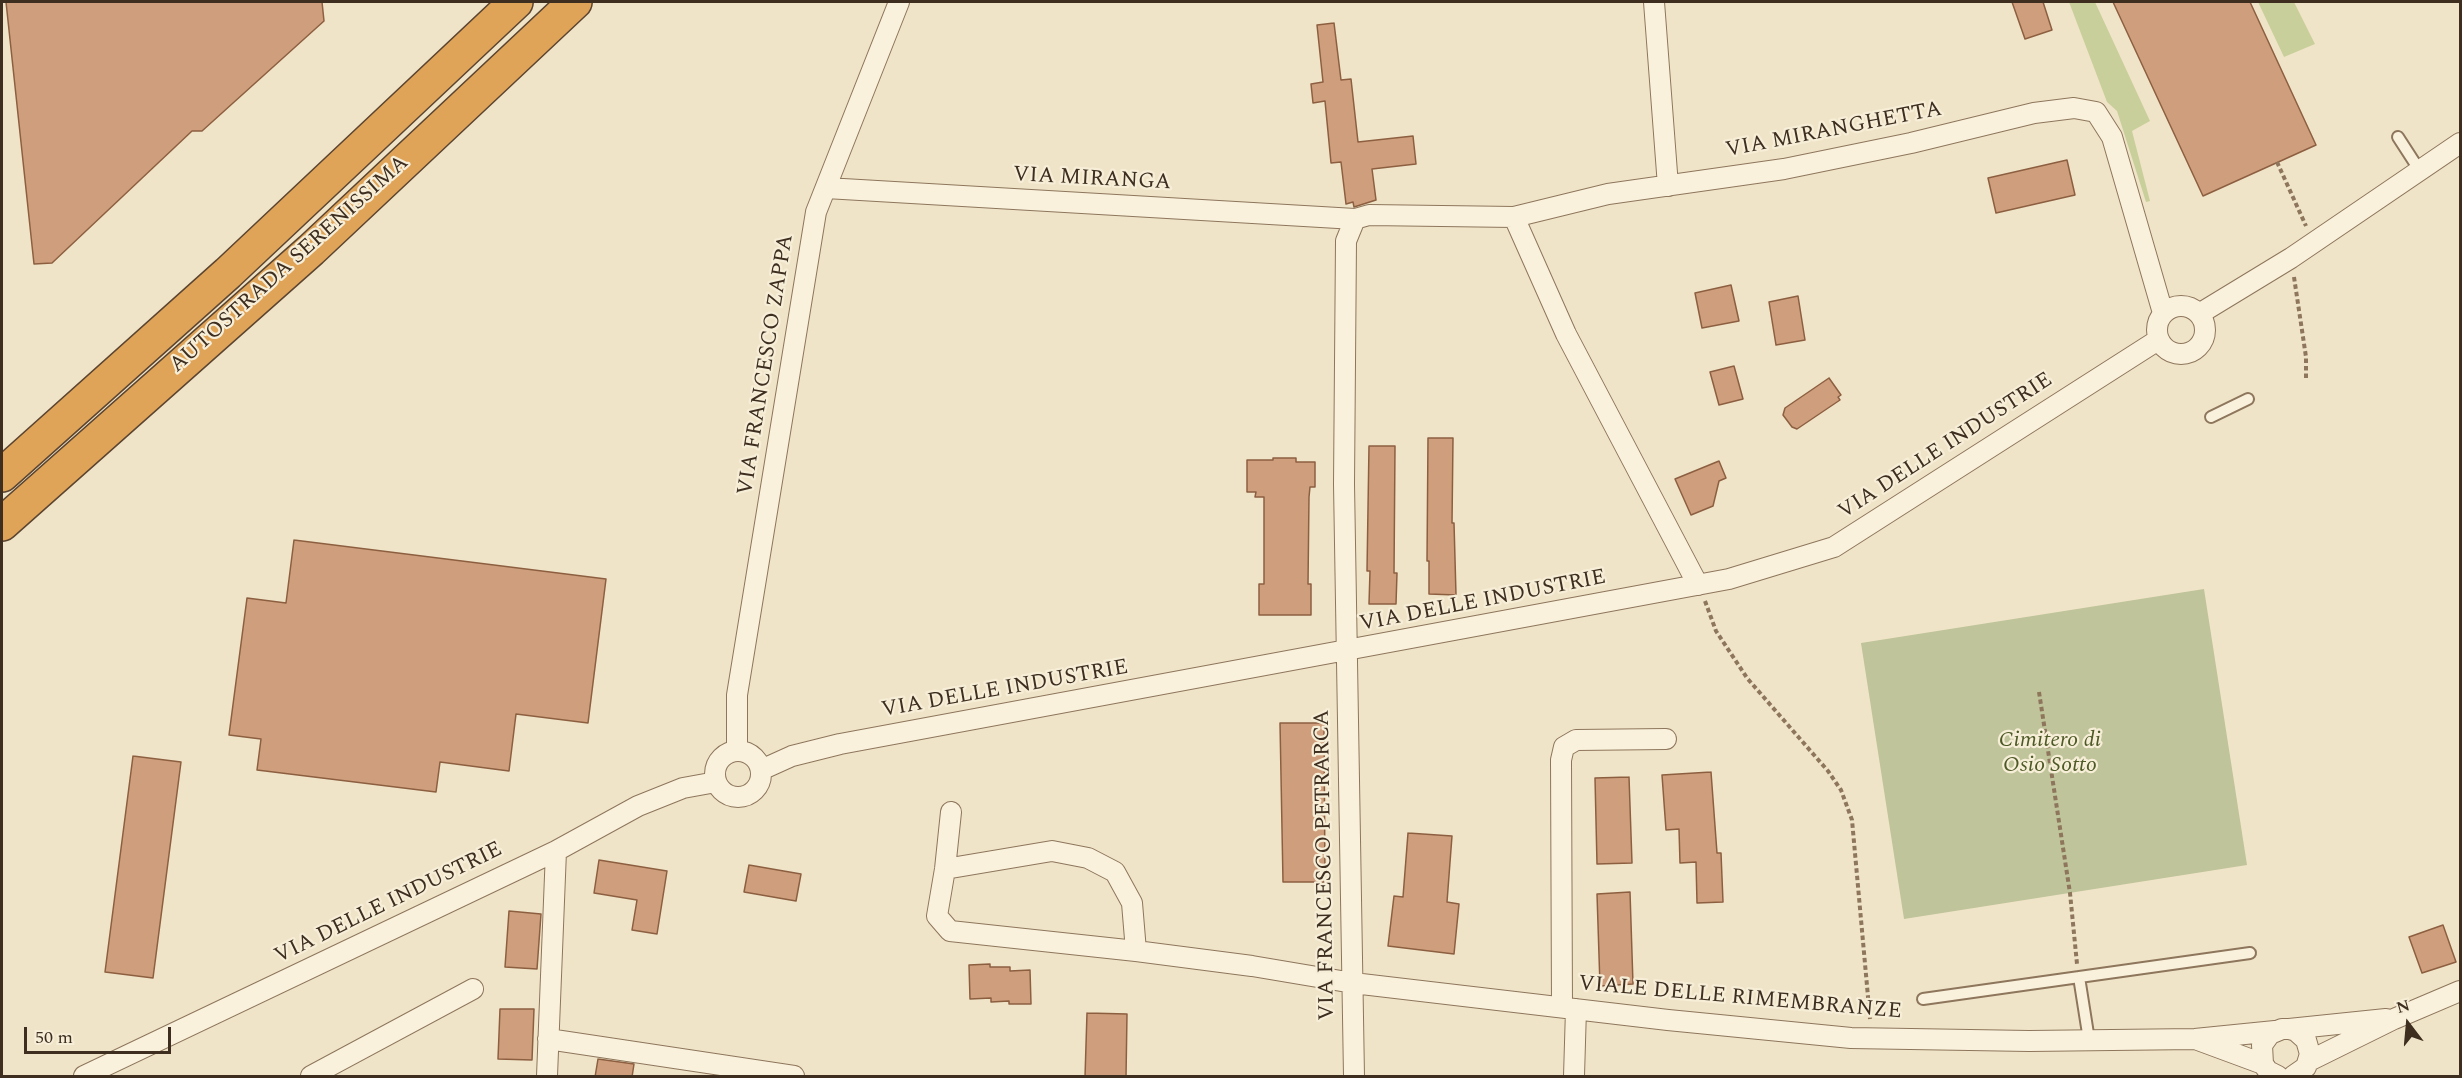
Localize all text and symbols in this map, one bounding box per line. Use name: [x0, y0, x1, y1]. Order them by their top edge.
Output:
street label: VIA MIRANGHETTA: [1724, 97, 1944, 165]
street label: AUTOSTRADA SERENISSIMA: [165, 151, 415, 379]
street label: VIA MIRANGA: [1012, 163, 1172, 197]
street label: VIA FRANCESCO ZAPPA: [733, 233, 801, 497]
street label: VIA DELLE INDUSTRIE: [1834, 368, 2058, 526]
street label: VIA DELLE INDUSTRIE: [1358, 565, 1608, 639]
street label: VIA DELLE INDUSTRIE: [880, 655, 1130, 725]
street label: VIA FRANCESCO PETRARCA: [1310, 709, 1342, 1021]
park label: Cimitero di Osio Sotto: [1999, 729, 2101, 780]
street label: VIA DELLE INDUSTRIE: [271, 837, 507, 971]
street label: VIALE DELLE RIMEMBRANZE: [1577, 972, 1903, 1026]
text: N: [2393, 993, 2413, 1020]
north arrow: [2378, 994, 2438, 1054]
scale bar: [27, 1015, 174, 1053]
text: 50 m: [35, 1024, 73, 1051]

